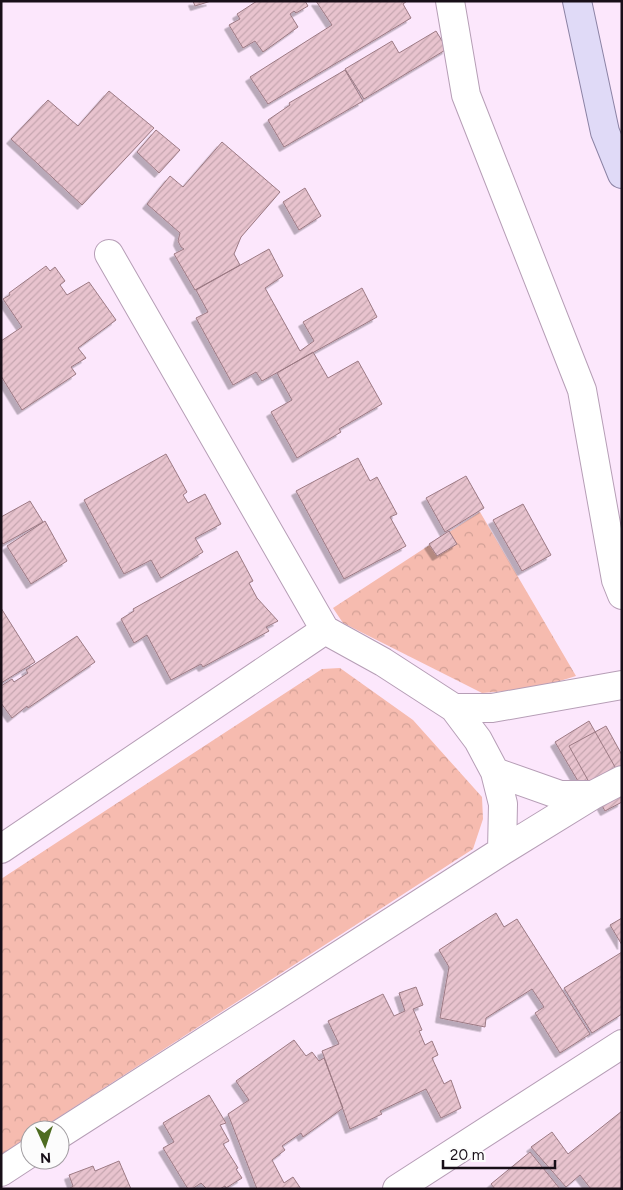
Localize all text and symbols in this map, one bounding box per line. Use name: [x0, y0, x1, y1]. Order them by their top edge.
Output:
north arrow: [20, 1120, 70, 1170]
scale bar: [443, 1138, 556, 1170]
text: 20 m: [450, 1146, 484, 1164]
text: N: [40, 1149, 52, 1166]

